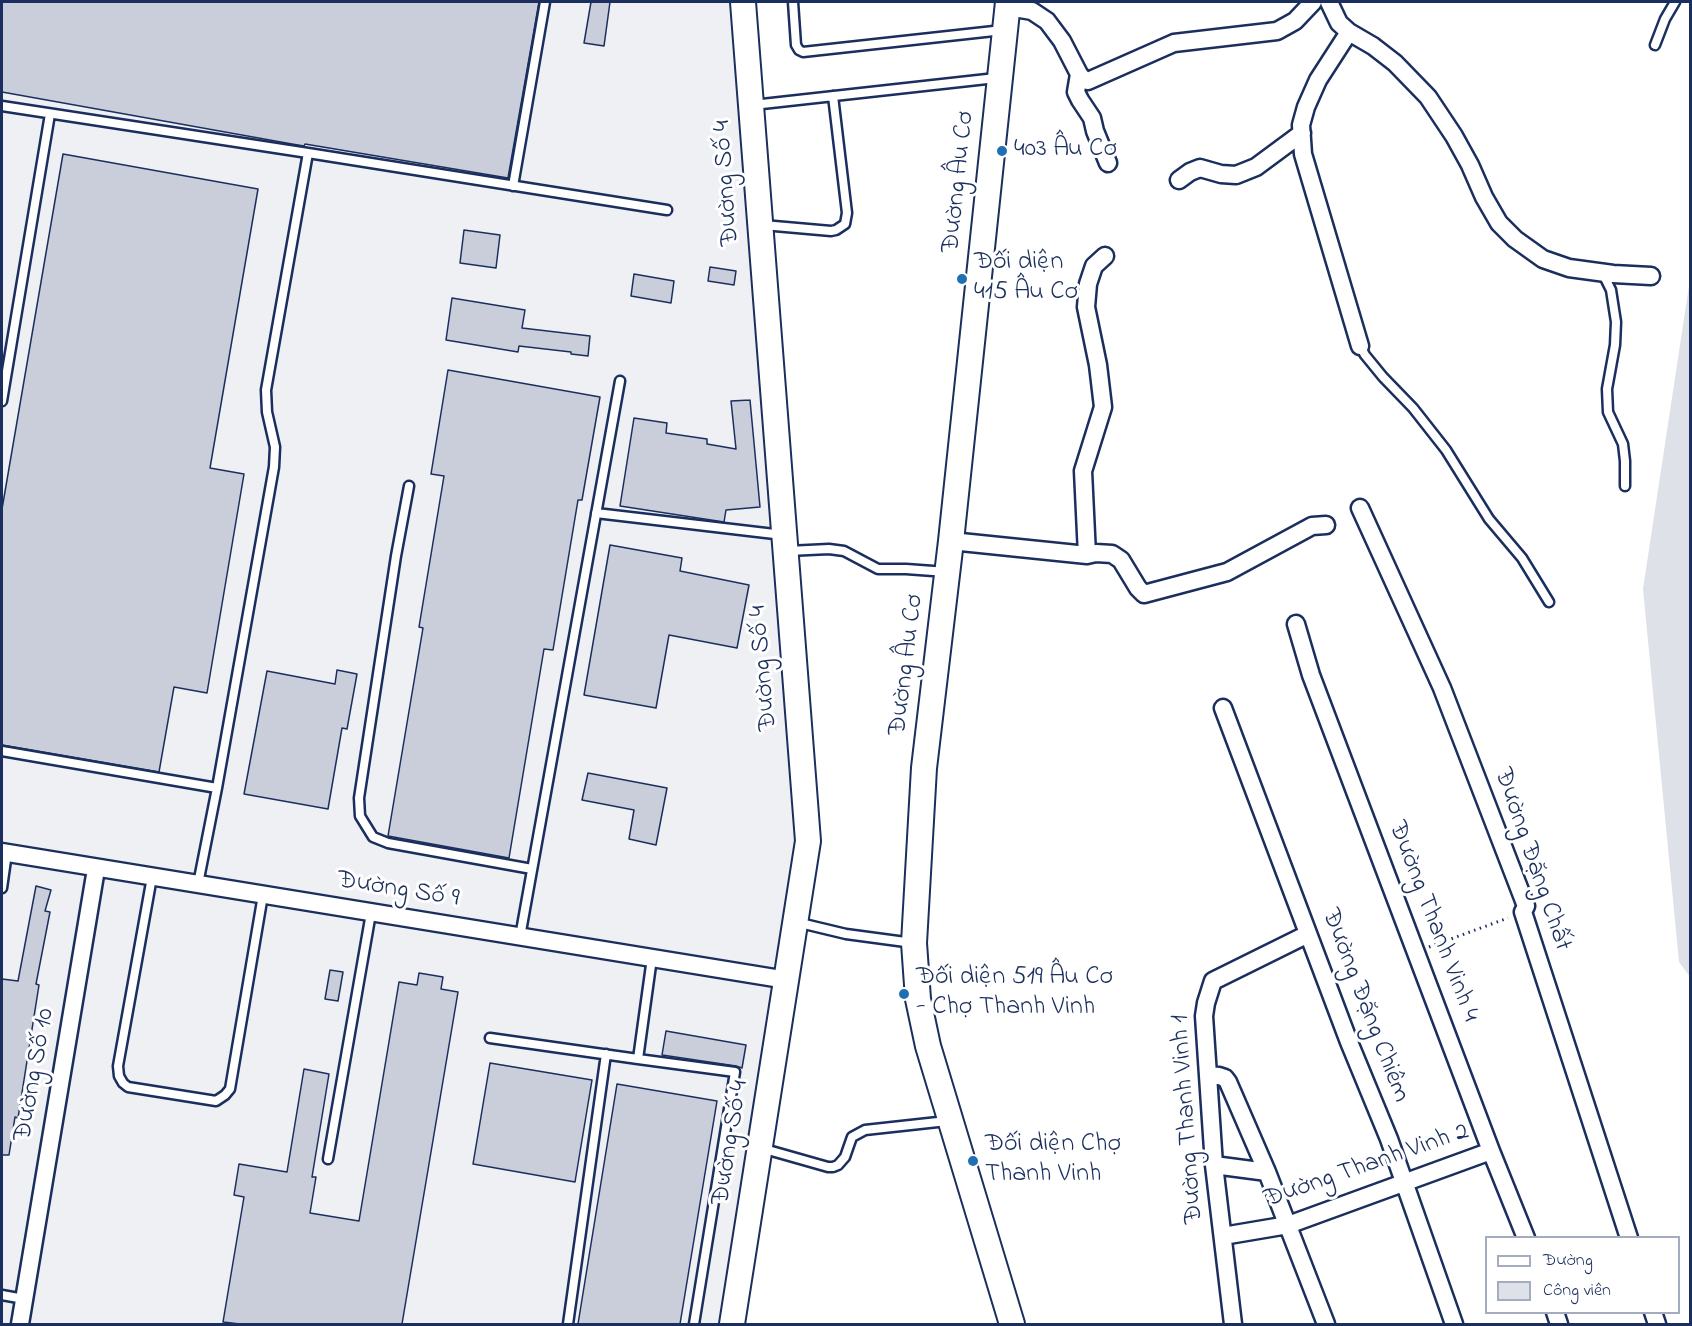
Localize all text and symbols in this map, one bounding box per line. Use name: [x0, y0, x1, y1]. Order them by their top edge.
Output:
street label: Đường Âu Cơ: [937, 110, 983, 254]
street label: Đường Số 4: [708, 119, 748, 247]
place label: 403 Âu Cơ: [1014, 135, 1117, 167]
marker: 403 Âu Cơ: [995, 144, 1009, 158]
place label: Đối diện 415 Âu Cơ: [974, 248, 1078, 310]
marker: Đối diện 415 Âu Cơ: [955, 272, 969, 286]
street label: Đường Âu Cơ: [884, 593, 932, 737]
street label: Đường Số 4: [744, 604, 786, 732]
street label: Đường Đặng Chất: [1485, 765, 1577, 955]
street label: Đường Thanh Vinh 4: [1379, 817, 1485, 1027]
street label: Đường Số 9: [335, 866, 461, 916]
street label: Đường Đặng Chiêm: [1313, 905, 1415, 1107]
place label: Đối diện 519 Âu Cơ - Chợ Thanh Vinh: [916, 963, 1113, 1024]
marker: Đối diện 519 Âu Cơ - Chợ Thanh Vinh: [897, 987, 911, 1001]
street label: Đường Số 10: [9, 1006, 63, 1144]
street label: Đường Thanh Vinh 1: [1166, 1013, 1212, 1225]
street label: Đường Số 4: [707, 1078, 757, 1208]
street label: Đường Thanh Vinh 2: [1261, 1117, 1473, 1217]
place label: Đối diện Chợ Thanh Vinh: [985, 1130, 1121, 1192]
marker: Đối diện Chợ Thanh Vinh: [966, 1154, 980, 1168]
legend: [1485, 1236, 1680, 1314]
text: Đường: [1543, 1248, 1593, 1274]
text: Công viên: [1543, 1278, 1611, 1304]

